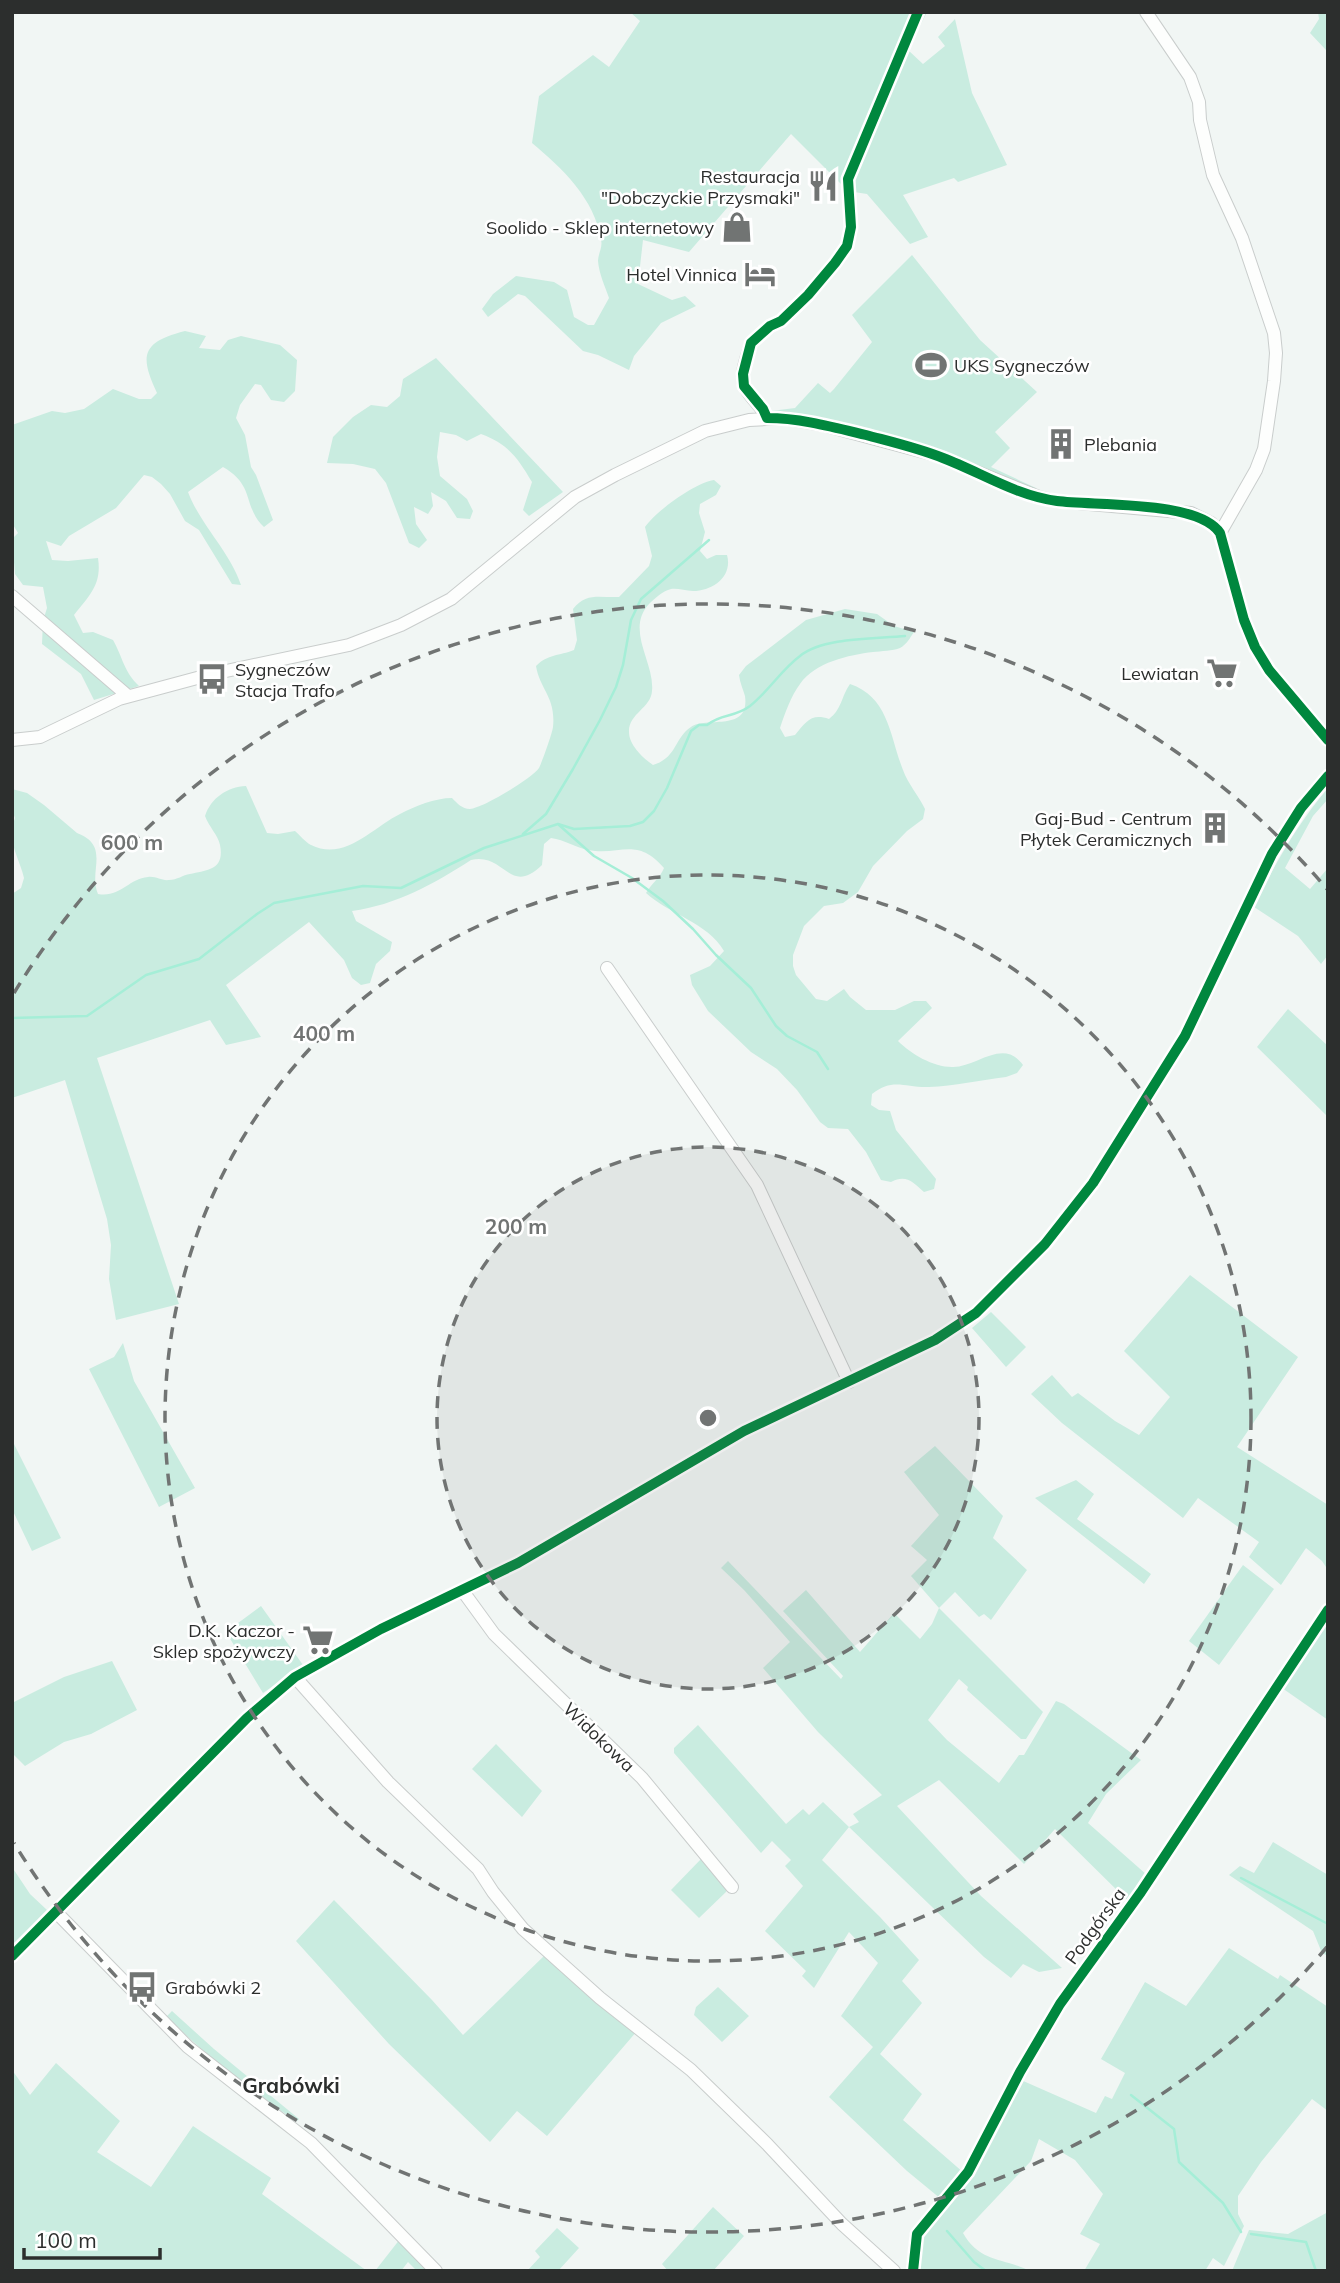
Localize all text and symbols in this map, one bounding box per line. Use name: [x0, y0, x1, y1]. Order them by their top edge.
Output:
place label: Restauracja "Dobczyckie Przysmaki": [601, 165, 800, 209]
restaurant icon: Restauracja "Dobczyckie Przysmaki": [806, 169, 840, 203]
shop icon: Soolido - Sklep internetowy: [720, 210, 754, 244]
place label: Soolido - Sklep internetowy: [486, 216, 714, 239]
hotel icon: Hotel Vinnica: [743, 257, 777, 291]
place label: Hotel Vinnica: [626, 263, 737, 286]
sports icon: UKS Sygneczów: [914, 348, 948, 382]
place label: UKS Sygneczów: [954, 354, 1090, 377]
building icon: Plebania: [1044, 427, 1078, 461]
place label: Plebania: [1084, 433, 1157, 456]
supermarket icon: Lewiatan: [1205, 656, 1239, 690]
place label: Sygneczów Stacja Trafo: [235, 658, 335, 702]
bus stop icon: Sygneczów Stacja Trafo: [195, 662, 229, 696]
place label: Lewiatan: [1121, 662, 1199, 685]
place label: Gaj-Bud - Centrum Płytek Ceramicznych: [1020, 807, 1192, 851]
building icon: Gaj-Bud - Centrum Płytek Ceramicznych: [1198, 811, 1232, 845]
text: 600 m: [101, 829, 163, 855]
text: 400 m: [293, 1020, 355, 1046]
text: 200 m: [485, 1213, 547, 1239]
centre of rings: [696, 1406, 720, 1430]
place label: D.K. Kaczor - Sklep spożywczy: [153, 1619, 295, 1663]
supermarket icon: D.K. Kaczor - Sklep spożywczy: [301, 1623, 335, 1657]
street label: Widokowa: [558, 1697, 640, 1777]
street label: Podgórska: [1060, 1883, 1130, 1969]
bus stop icon: Grabówki 2: [125, 1970, 159, 2004]
place label: Grabówki 2: [165, 1976, 261, 1999]
district label: Grabówki: [242, 2072, 340, 2098]
scale bar: [24, 2216, 161, 2260]
text: 100 m: [35, 2227, 97, 2253]

